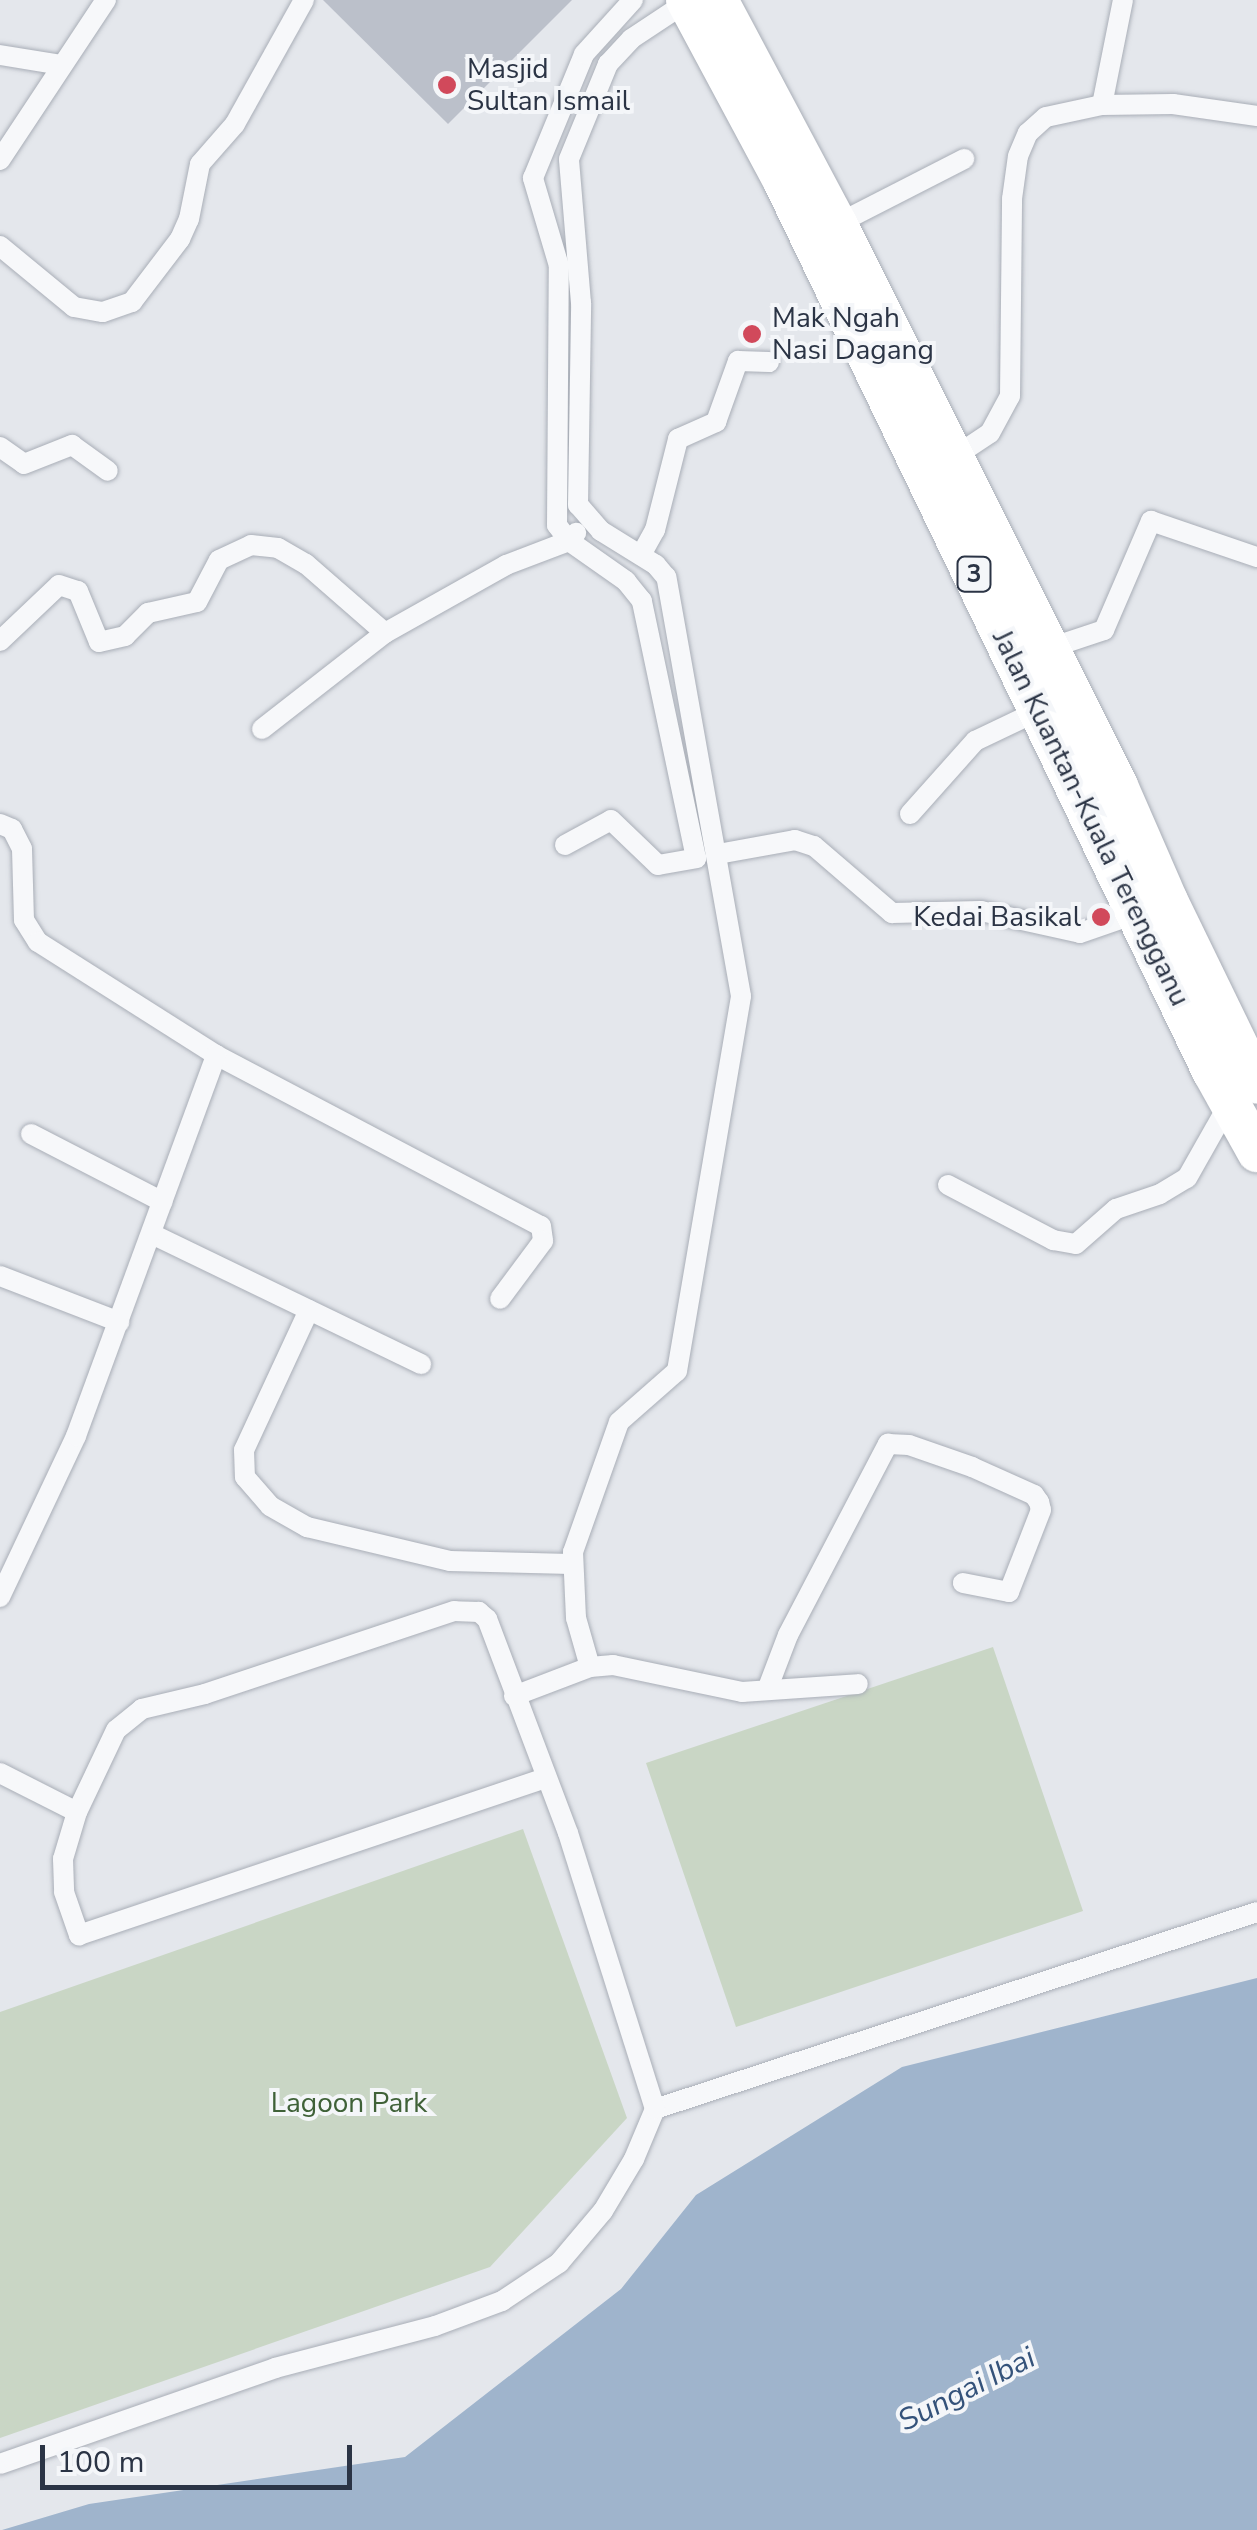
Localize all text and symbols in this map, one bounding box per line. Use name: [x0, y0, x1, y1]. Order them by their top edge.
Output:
place label: Masjid Sultan Ismail: [467, 52, 630, 118]
marker: Masjid Sultan Ismail: [436, 74, 458, 96]
place label: Mak Ngah Nasi Dagang: [772, 301, 934, 367]
marker: Mak Ngah Nasi Dagang: [741, 323, 763, 345]
road number: 3: [956, 554, 992, 594]
street label: Jalan Kuantan-Kuala Terengganu: [985, 625, 1197, 1011]
place label: Kedai Basikal: [913, 900, 1081, 934]
marker: Kedai Basikal: [1090, 906, 1112, 928]
park label: Lagoon Park: [271, 2086, 427, 2120]
water label: Sungai Ibai: [893, 2340, 1041, 2440]
scale bar: [45, 2425, 358, 2487]
text: 100 m: [57, 2442, 144, 2483]

